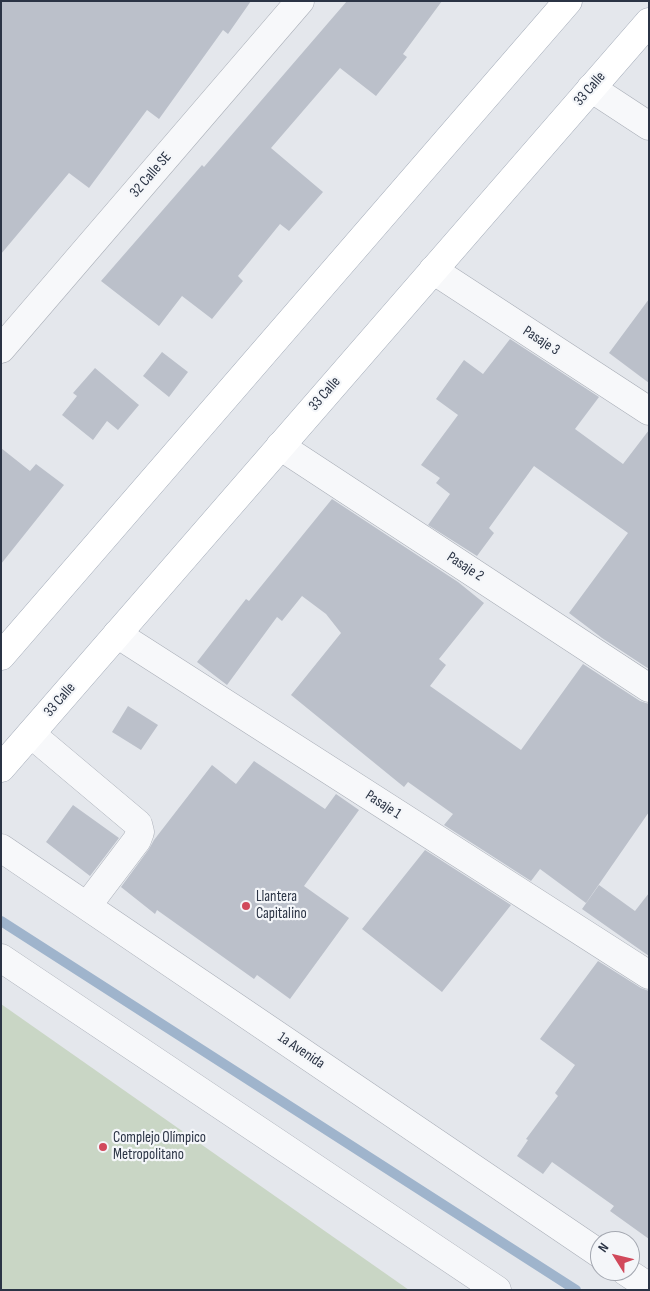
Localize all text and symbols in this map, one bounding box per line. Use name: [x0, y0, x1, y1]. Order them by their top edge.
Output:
street label: 33 Calle: [570, 68, 610, 110]
street label: 32 Calle SE: [126, 149, 176, 201]
street label: Pasaje 3: [519, 322, 563, 360]
street label: 33 Calle: [305, 373, 345, 415]
street label: Pasaje 2: [443, 548, 487, 586]
street label: 33 Calle: [40, 679, 80, 721]
street label: Pasaje 1: [362, 787, 404, 823]
place label: Llantera Capitalino: [256, 888, 307, 923]
marker: Llantera Capitalino: [240, 900, 252, 912]
street label: 1a Avenida: [274, 1029, 328, 1073]
place label: Complejo Olímpico Metropolitano: [113, 1129, 206, 1164]
marker: Complejo Olímpico Metropolitano: [97, 1141, 109, 1153]
north arrow: [590, 1231, 640, 1281]
text: N: [594, 1239, 612, 1256]

